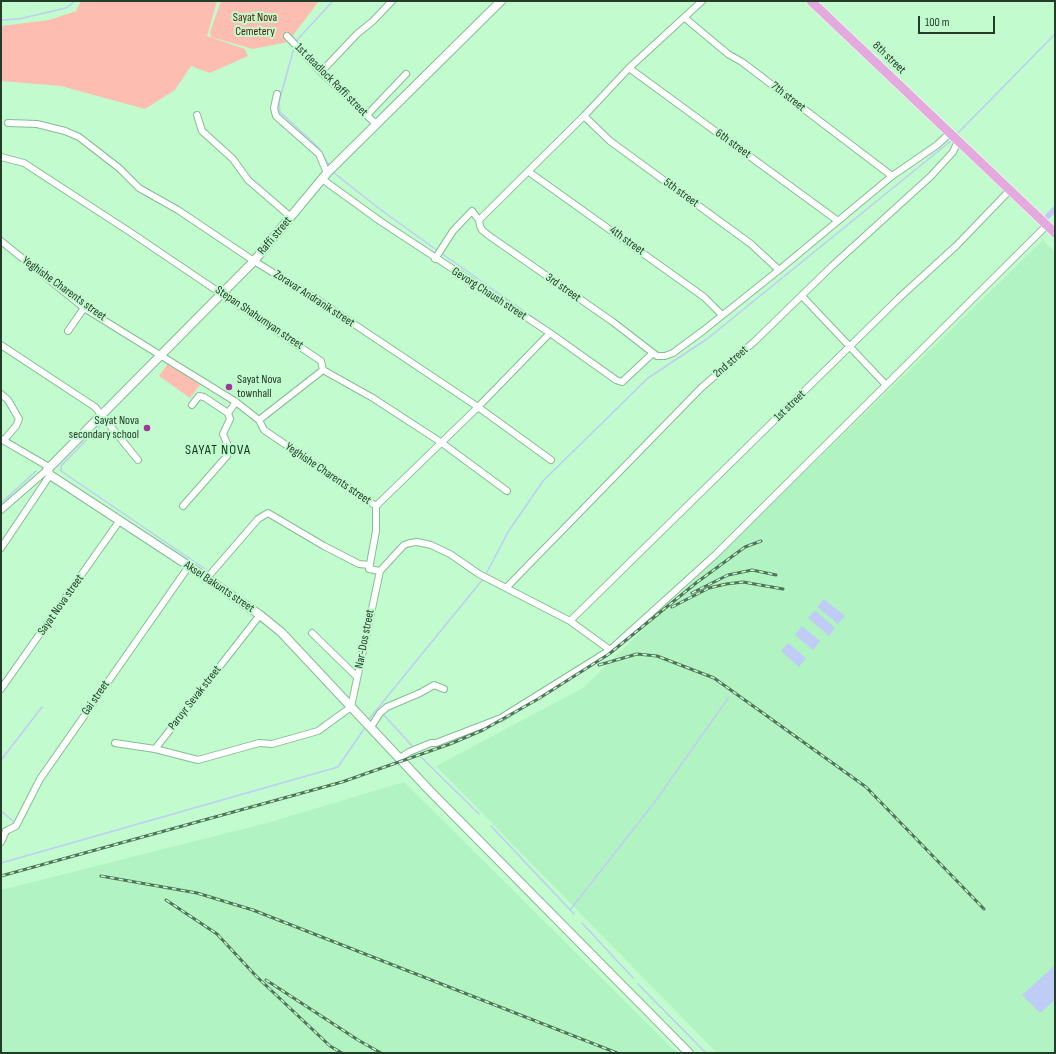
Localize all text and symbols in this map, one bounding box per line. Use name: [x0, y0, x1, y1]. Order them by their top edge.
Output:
scale bar: [920, 8, 997, 34]
park label: Sayat Nova Cemetery: [233, 11, 277, 39]
text: 100 m: [925, 15, 950, 30]
street label: 8th street: [869, 39, 909, 77]
street label: 1st deadlock Raffi street: [291, 40, 371, 120]
street label: 7th street: [768, 79, 808, 115]
street label: 6th street: [712, 126, 754, 162]
street label: 5th street: [661, 175, 701, 211]
street label: Raffi street: [255, 214, 295, 258]
street label: 4th street: [607, 223, 647, 259]
street label: Yeghishe Charents street: [19, 254, 109, 324]
street label: Gevorg Chaush street: [449, 264, 529, 324]
street label: Zoravar Andranik street: [271, 267, 357, 331]
street label: 3rd street: [543, 271, 583, 305]
street label: Stepan Shahumyan street: [212, 283, 306, 353]
street label: 2nd street: [711, 343, 751, 381]
place label: Sayat Nova townhall: [237, 373, 281, 401]
marker: Sayat Nova townhall: [224, 382, 234, 392]
street label: 1st street: [771, 387, 809, 425]
place label: Sayat Nova secondary school: [69, 414, 139, 442]
marker: Sayat Nova secondary school: [142, 423, 152, 433]
street label: Yeghishe Charents street: [282, 440, 374, 508]
district label: SAYAT NOVA: [185, 442, 251, 458]
street label: Aksel Bakunts street: [181, 558, 257, 616]
street label: Sayat Nova street: [35, 572, 87, 638]
street label: Nar-Dos street: [352, 608, 378, 670]
street label: Paruyr Sevak street: [165, 663, 225, 733]
street label: Gai street: [79, 678, 113, 718]

